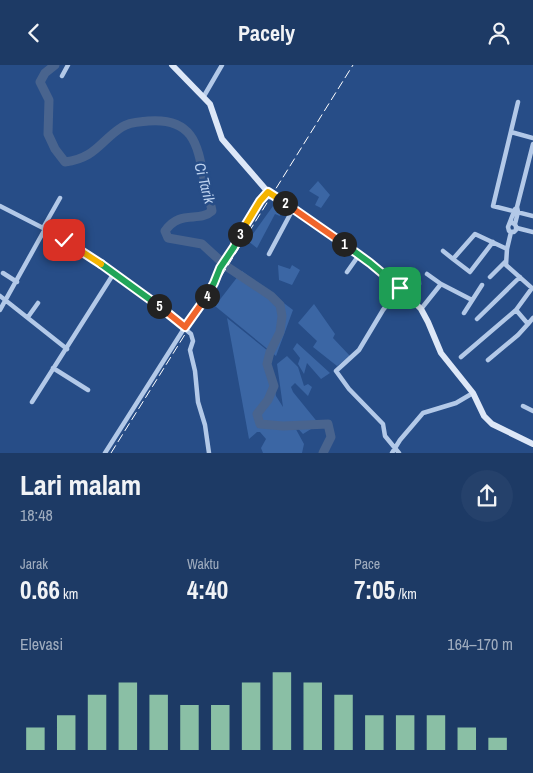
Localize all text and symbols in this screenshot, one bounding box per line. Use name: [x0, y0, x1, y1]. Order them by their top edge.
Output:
text: Pacely: [238, 18, 295, 48]
icon: back: [20, 19, 48, 47]
icon: person: [485, 19, 513, 47]
water label: Ci Tarik: [189, 160, 221, 207]
pin: 2: [272, 191, 298, 215]
text: 2: [282, 194, 289, 212]
pin: [43, 219, 85, 261]
pin: 3: [228, 221, 252, 247]
text: 3: [237, 225, 244, 243]
icon: check: [50, 226, 78, 254]
pin: 1: [332, 231, 356, 257]
text: 1: [341, 235, 348, 253]
pin: [379, 267, 421, 309]
icon: arrive: [386, 274, 414, 302]
pin: 4: [194, 283, 220, 309]
text: 4: [204, 287, 211, 305]
pin: 5: [146, 293, 172, 319]
text: 5: [156, 297, 163, 315]
text: Lari malam: [20, 466, 141, 504]
button: share: [461, 470, 513, 522]
text: 18:48: [20, 504, 53, 526]
text: Jarak: [20, 555, 48, 573]
text: Waktu: [187, 555, 219, 573]
text: Pace: [354, 555, 380, 573]
text: 0.66: [20, 573, 60, 607]
text: 4:40: [187, 573, 228, 607]
text: 7:05: [354, 573, 395, 607]
text: km: [60, 585, 78, 603]
text: /km: [395, 585, 417, 603]
text: Elevasi: [20, 633, 63, 655]
text: 164–170 m: [447, 633, 513, 655]

